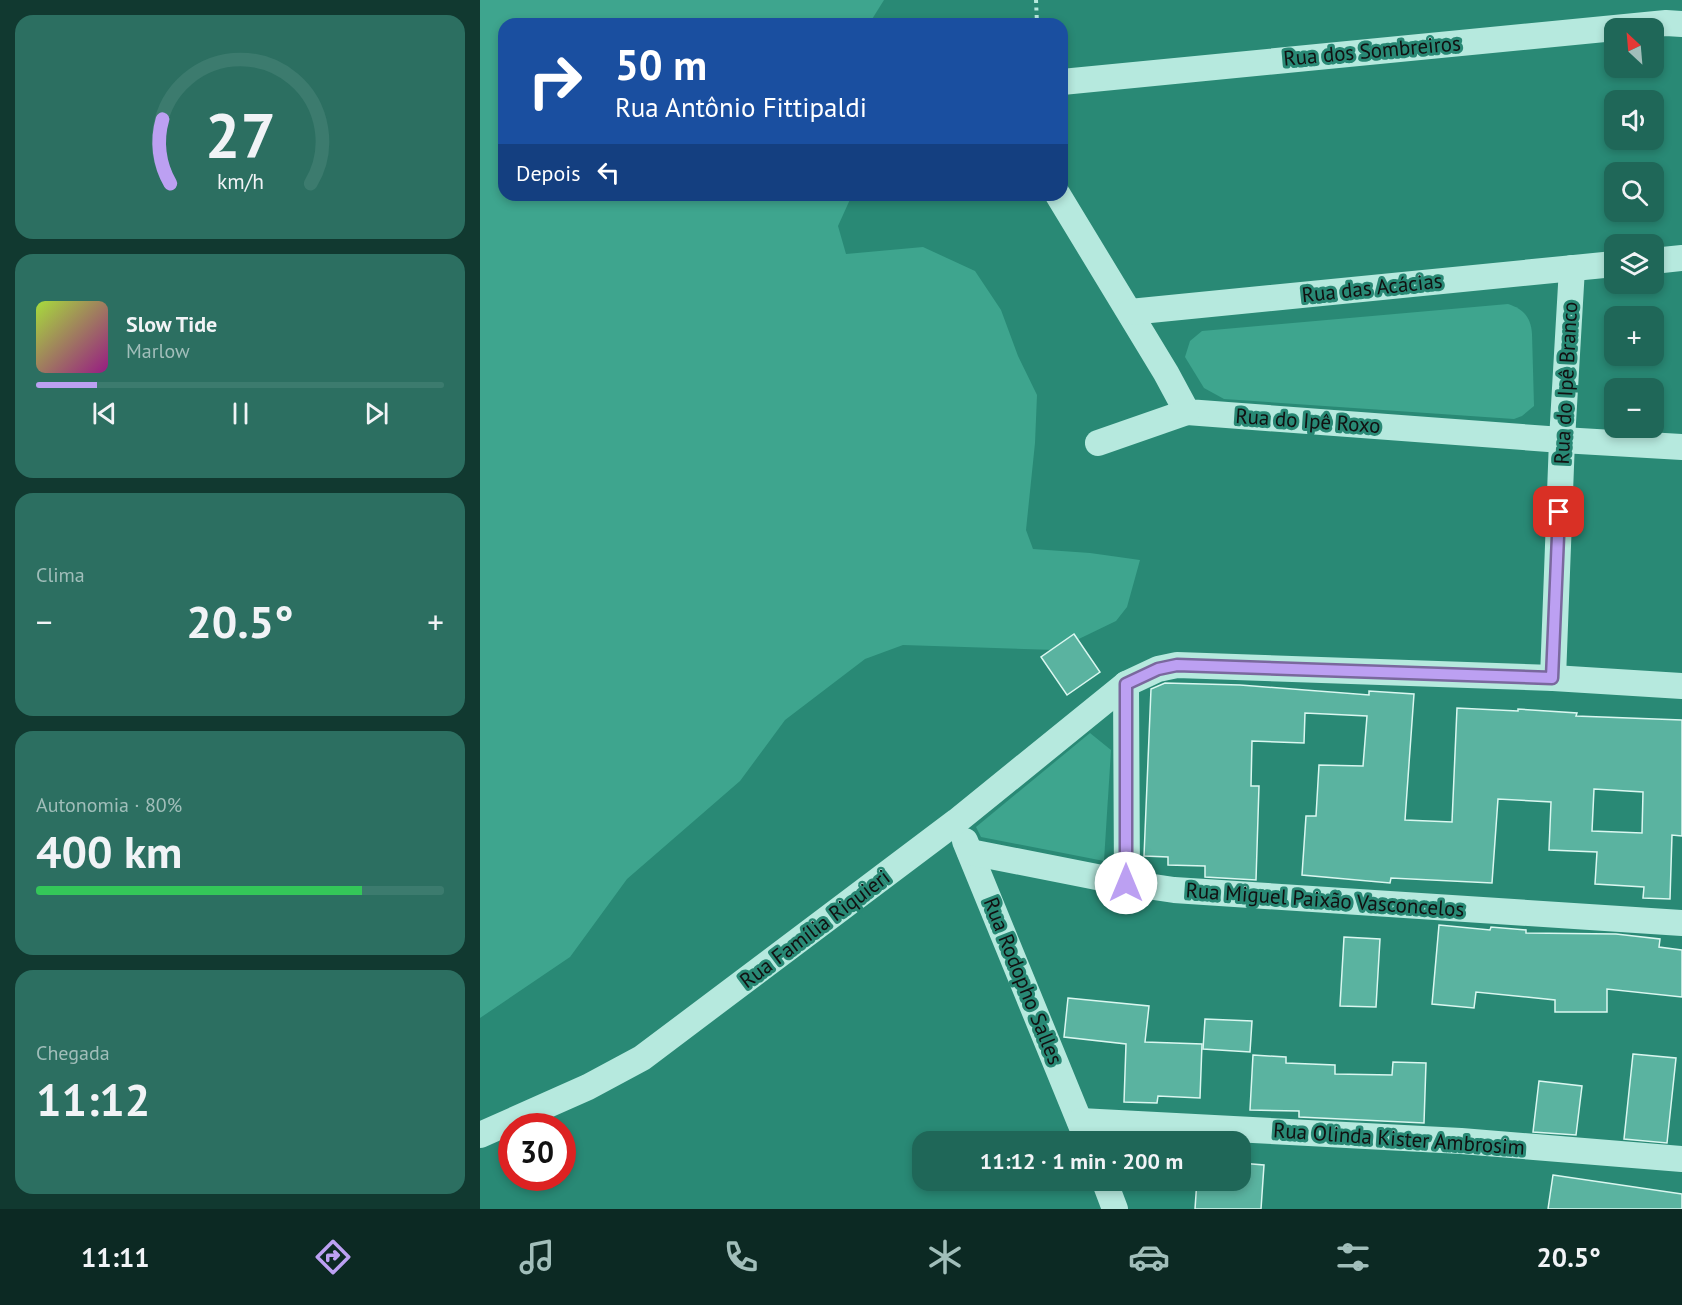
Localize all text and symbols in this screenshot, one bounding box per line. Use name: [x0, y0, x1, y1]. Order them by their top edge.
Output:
north arrow: [1604, 18, 1664, 78]
map controls: [1604, 18, 1664, 438]
street label: Rua dos Sombreiros: [1282, 29, 1462, 72]
text: 50 m: [615, 37, 707, 92]
icon: right: [516, 42, 594, 120]
text: Rua Antônio Fittipaldi: [615, 90, 867, 124]
button: sound: [1604, 90, 1664, 150]
text: 27: [205, 94, 275, 175]
icon: left: [592, 156, 625, 189]
text: Depois: [516, 159, 580, 187]
button: search: [1604, 162, 1664, 222]
text: km/h: [216, 167, 263, 195]
button: layers: [1604, 234, 1664, 294]
street label: Rua das Acácias: [1300, 267, 1444, 308]
street label: Rua do Ipê Branco: [1548, 301, 1583, 465]
button: +: [1604, 306, 1664, 366]
text: Slow Tide: [126, 310, 217, 338]
text: Marlow: [126, 338, 190, 364]
button: −: [1604, 378, 1664, 438]
icon: previous: [88, 397, 121, 430]
icon: pause: [224, 397, 257, 430]
icon: next: [360, 397, 393, 430]
street label: Rua do Ipê Roxo: [1235, 402, 1381, 439]
pin: [1533, 486, 1584, 537]
icon: arrive: [1542, 495, 1575, 528]
text: Clima: [36, 562, 85, 588]
text: 20.5°: [186, 592, 294, 650]
text: −: [36, 600, 53, 643]
text: +: [427, 600, 444, 643]
text: Autonomia · 80%: [36, 792, 182, 818]
text: 400 km: [36, 822, 182, 880]
position arrow: [1094, 851, 1158, 915]
street label: Rua Família Riquieri: [734, 863, 895, 994]
street label: Rua Miguel Paixão Vasconcelos: [1185, 876, 1465, 923]
street label: Rua Rodopho Salles: [978, 893, 1069, 1068]
text: Chegada: [36, 1040, 110, 1066]
text: 11:12: [36, 1070, 150, 1128]
speed limit sign: 30: [498, 1113, 576, 1191]
street label: Rua Olinda Kister Ambrosim: [1272, 1116, 1526, 1161]
text: 11:12 · 1 min · 200 m: [980, 1147, 1183, 1175]
icon: directions: [312, 1236, 354, 1278]
icon: music: [516, 1236, 558, 1278]
icon: phone: [720, 1236, 762, 1278]
icon: climate: [924, 1236, 966, 1278]
icon: car: [1128, 1236, 1170, 1278]
icon: filters: [1332, 1236, 1374, 1278]
text: 11:11: [81, 1240, 150, 1274]
text: 20.5°: [1537, 1240, 1601, 1274]

